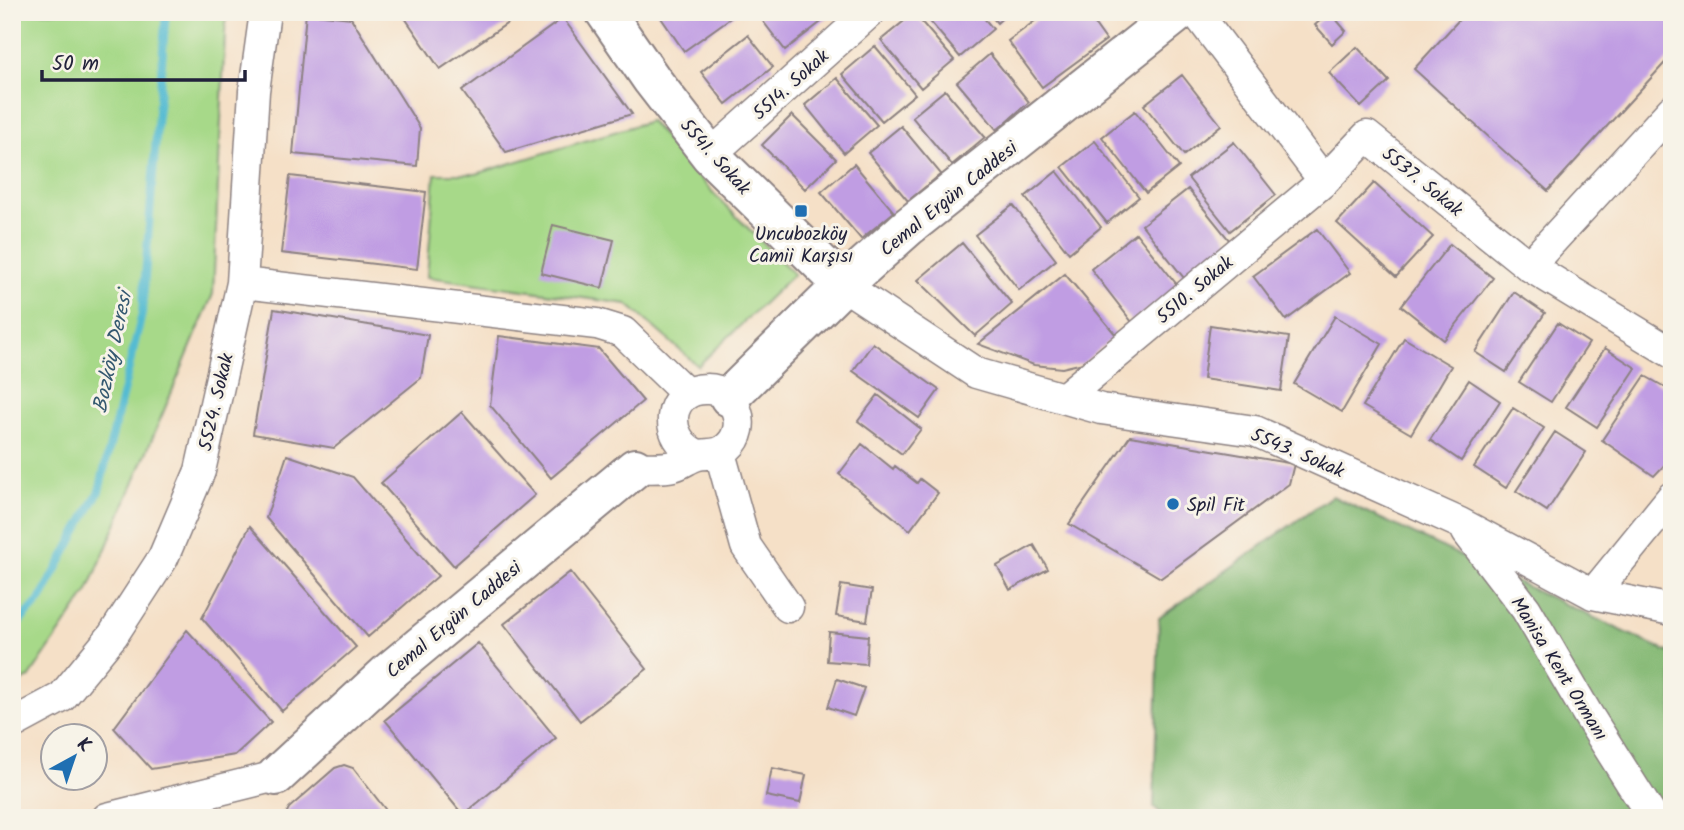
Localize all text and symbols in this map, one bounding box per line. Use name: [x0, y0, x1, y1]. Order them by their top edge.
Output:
scale bar: [42, 38, 245, 82]
street label: 5514. Sokak: [746, 43, 837, 128]
text: 50 m: [52, 48, 99, 81]
street label: 5541. Sokak: [672, 112, 757, 203]
street label: Cemal Ergün Caddesi: [874, 133, 1026, 265]
street label: 5537. Sokak: [1374, 140, 1469, 225]
marker: Uncubozköy Camii Karşısı: [793, 203, 809, 219]
place label: Uncubozköy Camii Karşısı: [749, 220, 853, 272]
street label: 5510. Sokak: [1150, 249, 1241, 332]
water label: Bozköy Deresi: [85, 285, 143, 416]
street label: 5524. Sokak: [191, 351, 243, 454]
street label: 5543. Sokak: [1246, 421, 1349, 487]
place label: Spil Fit: [1187, 491, 1245, 521]
marker: Spil Fit: [1165, 496, 1181, 512]
street label: Cemal Ergün Caddesi: [380, 553, 530, 687]
street label: Manisa Kent Ormanı: [1502, 591, 1615, 747]
north arrow: [38, 722, 108, 792]
text: K: [70, 730, 98, 761]

